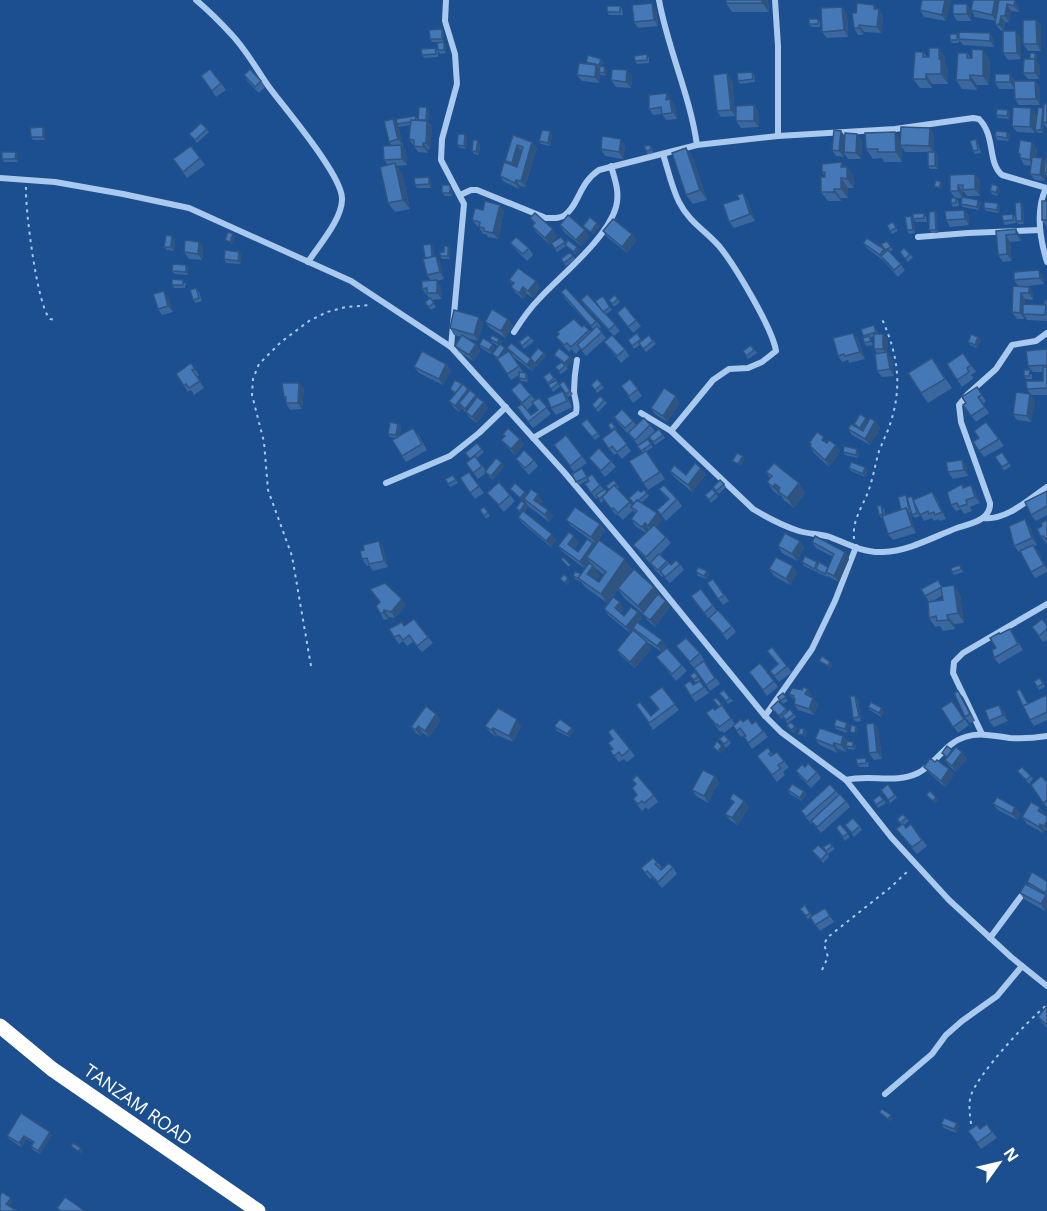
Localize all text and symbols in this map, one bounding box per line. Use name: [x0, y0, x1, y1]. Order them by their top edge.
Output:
street label: TANZAM ROAD: [80, 1058, 197, 1150]
north arrow: [969, 1133, 1029, 1193]
text: N: [999, 1143, 1024, 1166]

